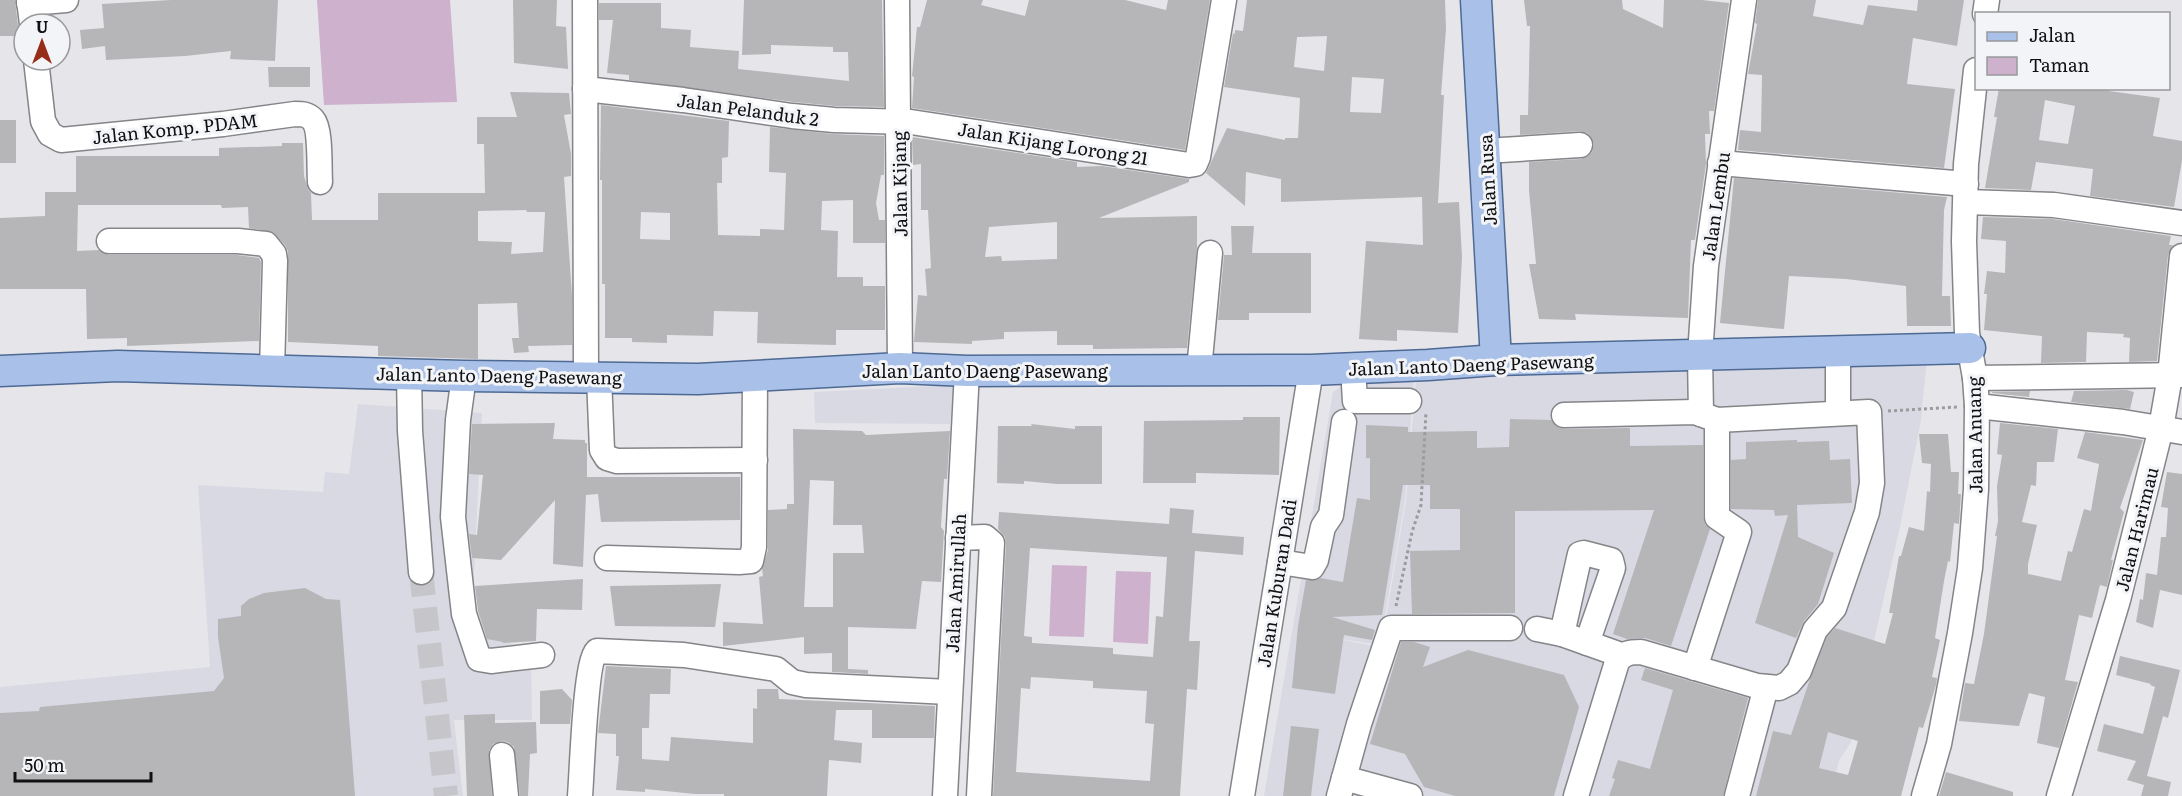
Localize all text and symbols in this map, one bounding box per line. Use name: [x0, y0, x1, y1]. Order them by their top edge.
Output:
north arrow: [12, 12, 72, 72]
legend: [1975, 12, 2170, 90]
text: U: [36, 14, 49, 38]
text: Jalan: [2029, 21, 2076, 48]
text: Taman: [2029, 51, 2090, 78]
street label: Jalan Pelanduk 2: [675, 86, 821, 132]
street label: Jalan Komp. PDAM: [91, 106, 259, 150]
street label: Jalan Kijang Lorong 21: [956, 115, 1150, 171]
street label: Jalan Kijang: [885, 130, 913, 237]
street label: Jalan Rusa: [1471, 133, 1503, 226]
street label: Jalan Lembu: [1694, 150, 1736, 262]
street label: Jalan Lanto Daeng Pasewang: [1347, 346, 1595, 382]
street label: Jalan Lanto Daeng Pasewang: [862, 357, 1109, 384]
street label: Jalan Lanto Daeng Pasewang: [376, 359, 623, 391]
street label: Jalan Anuang: [1959, 375, 1989, 494]
street label: Jalan Harimau: [2107, 464, 2165, 594]
street label: Jalan Kuburan Dadi: [1249, 497, 1303, 669]
street label: Jalan Amirullah: [938, 512, 972, 654]
scale bar: [15, 745, 152, 783]
text: 50 m: [24, 751, 65, 778]

